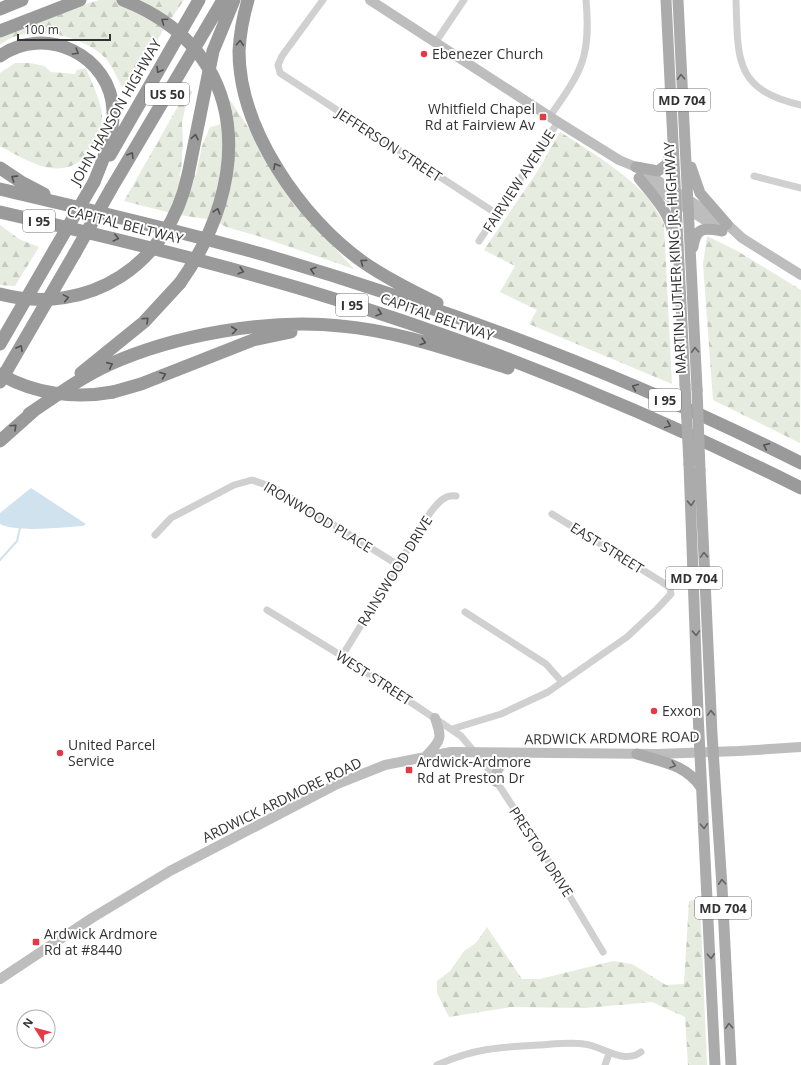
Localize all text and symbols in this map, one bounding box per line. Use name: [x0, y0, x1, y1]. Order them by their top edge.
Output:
scale bar: [18, 16, 110, 42]
one-way arrow: [161, 19, 168, 26]
text: 100 m: [24, 21, 59, 38]
street label: JOHN HANSON HIGHWAY: [65, 35, 165, 190]
one-way arrow: [235, 40, 244, 46]
place label: Ebenezer Church: [432, 44, 543, 63]
one-way arrow: [72, 47, 79, 54]
marker: Ebenezer Church: [419, 49, 429, 59]
one-way arrow: [156, 66, 163, 73]
one-way arrow: [677, 74, 686, 80]
road number: US 50: [145, 83, 189, 105]
road number: MD 704: [654, 89, 710, 111]
place label: Whitfield Chapel Rd at Fairview Av: [425, 99, 535, 134]
street label: JEFFERSON STREET: [331, 102, 446, 186]
marker: Whitfield Chapel Rd at Fairview Av: [538, 112, 548, 122]
street label: FAIRVIEW AVENUE: [478, 126, 559, 236]
one-way arrow: [190, 134, 199, 140]
street label: MARTIN LUTHER KING JR. HIGHWAY: [659, 141, 690, 375]
one-way arrow: [127, 152, 134, 159]
one-way arrow: [274, 163, 281, 170]
one-way arrow: [11, 175, 18, 183]
street label: CAPITAL BELTWAY: [65, 201, 185, 248]
one-way arrow: [213, 208, 221, 215]
road number: I 95: [23, 210, 55, 232]
one-way arrow: [112, 234, 119, 242]
one-way arrow: [360, 259, 367, 266]
one-way arrow: [238, 266, 245, 275]
one-way arrow: [310, 266, 317, 275]
street label: CAPITAL BELTWAY: [378, 288, 497, 345]
one-way arrow: [63, 294, 69, 302]
road number: I 95: [336, 294, 368, 316]
one-way arrow: [375, 309, 382, 317]
one-way arrow: [141, 317, 149, 324]
one-way arrow: [231, 326, 237, 335]
one-way arrow: [419, 337, 426, 346]
one-way arrow: [15, 345, 22, 352]
one-way arrow: [690, 347, 699, 353]
one-way arrow: [105, 362, 113, 370]
one-way arrow: [160, 371, 167, 379]
one-way arrow: [631, 384, 639, 392]
road number: I 95: [649, 389, 681, 411]
one-way arrow: [663, 420, 671, 428]
one-way arrow: [9, 425, 17, 432]
one-way arrow: [763, 443, 770, 451]
street label: IRONWOOD PLACE: [260, 477, 376, 557]
one-way arrow: [687, 500, 695, 506]
street label: RAINSWOOD DRIVE: [353, 512, 436, 630]
street label: EAST STREET: [567, 518, 648, 578]
one-way arrow: [700, 552, 708, 558]
road number: MD 704: [666, 567, 722, 589]
one-way arrow: [691, 630, 700, 636]
street label: WEST STREET: [333, 646, 416, 709]
place label: Exxon: [662, 701, 701, 720]
marker: Exxon: [649, 706, 659, 716]
one-way arrow: [706, 710, 715, 716]
street label: ARDWICK ARDMORE ROAD: [524, 726, 700, 749]
place label: United Parcel Service: [68, 735, 155, 770]
marker: United Parcel Service: [55, 748, 65, 758]
place label: Ardwick-Ardmore Rd at Preston Dr: [417, 752, 531, 787]
street label: ARDWICK ARDMORE ROAD: [199, 753, 365, 847]
one-way arrow: [669, 760, 676, 769]
marker: Ardwick-Ardmore Rd at Preston Dr: [404, 765, 414, 775]
street label: PRESTON DRIVE: [505, 803, 578, 901]
one-way arrow: [699, 823, 708, 829]
one-way arrow: [717, 879, 726, 885]
road number: MD 704: [695, 897, 751, 919]
place label: Ardwick Ardmore Rd at #8440: [44, 924, 157, 959]
marker: Ardwick Ardmore Rd at #8440: [31, 937, 41, 947]
one-way arrow: [706, 953, 715, 959]
north arrow: [16, 1009, 56, 1049]
text: N: [19, 1015, 36, 1031]
one-way arrow: [725, 1023, 733, 1029]

